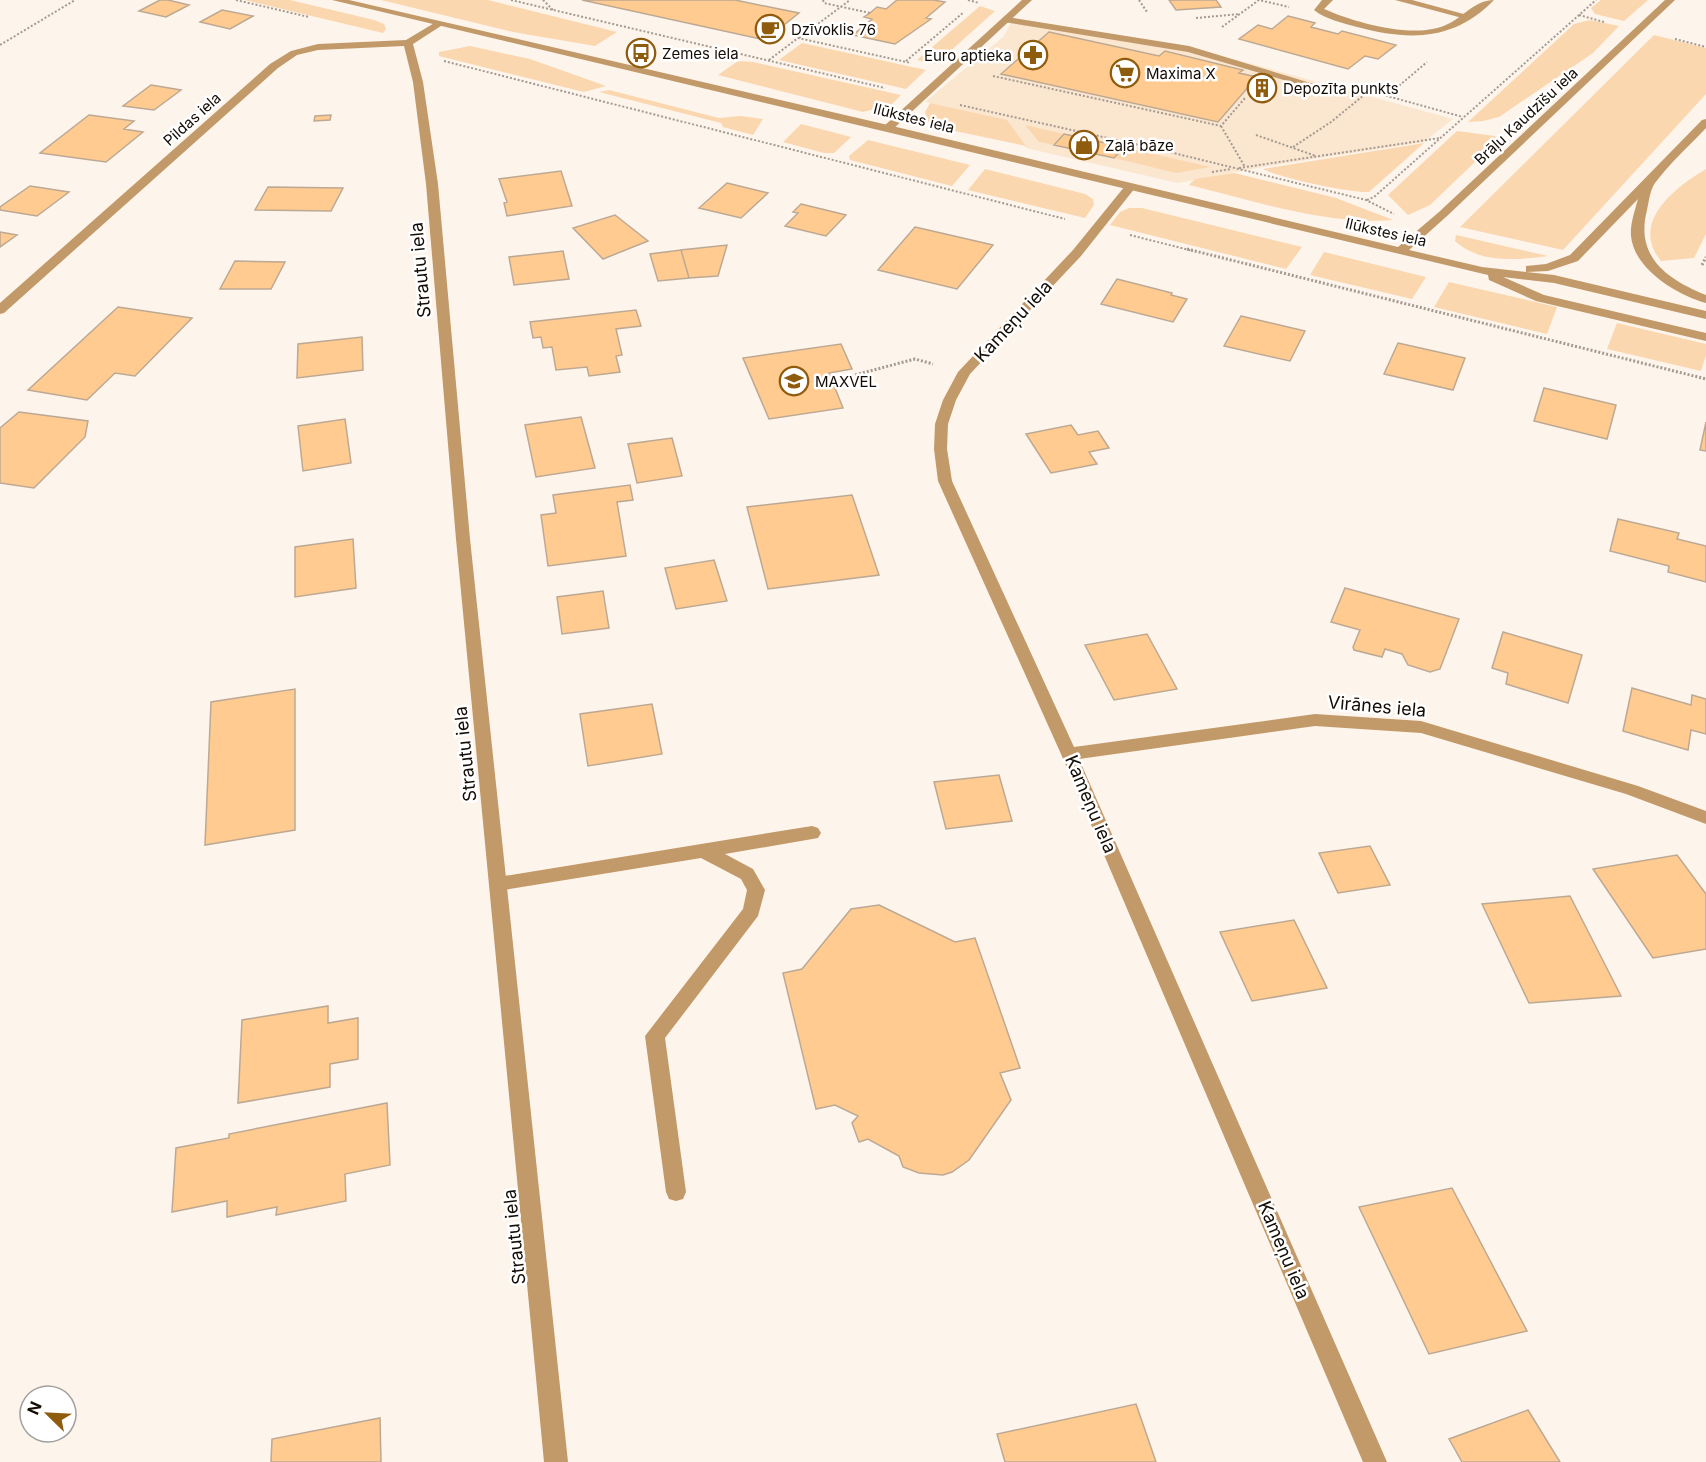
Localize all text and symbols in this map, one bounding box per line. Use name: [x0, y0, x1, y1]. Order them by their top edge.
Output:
cafe icon: Dzīvoklis 76: [754, 13, 786, 45]
place label: Dzīvoklis 76: [791, 20, 876, 39]
bus stop icon: Zemes iela: [625, 37, 657, 69]
pharmacy icon: Euro aptieka: [1017, 39, 1049, 71]
place label: Zemes iela: [662, 44, 739, 63]
place label: Euro aptieka: [924, 46, 1012, 65]
supermarket icon: Maxima X: [1109, 57, 1141, 89]
street label: Brāļu Kaudzīšu iela: [1470, 63, 1582, 169]
place label: Maxima X: [1146, 64, 1216, 83]
building icon: Depozīta punkts: [1246, 72, 1278, 104]
place label: Depozīta punkts: [1283, 79, 1399, 98]
street label: Pildas iela: [159, 88, 225, 150]
street label: Ilūkstes iela: [872, 99, 956, 137]
shop icon: Zaļā bāze: [1068, 129, 1100, 161]
place label: Zaļā bāze: [1105, 136, 1174, 155]
street label: Ilūkstes iela: [1344, 213, 1428, 251]
street label: Strautu iela: [405, 221, 435, 319]
street label: Kameņu iela: [970, 276, 1057, 367]
school or university icon: MAXVEL: [778, 365, 810, 397]
place label: MAXVEL: [815, 372, 877, 391]
street label: Virānes iela: [1327, 691, 1427, 721]
street label: Strautu iela: [450, 705, 480, 803]
street label: Kameņu iela: [1060, 752, 1121, 856]
street label: Strautu iela: [499, 1188, 529, 1286]
street label: Kameņu iela: [1253, 1198, 1314, 1302]
north arrow: [18, 1384, 78, 1444]
text: N: [23, 1398, 46, 1418]

